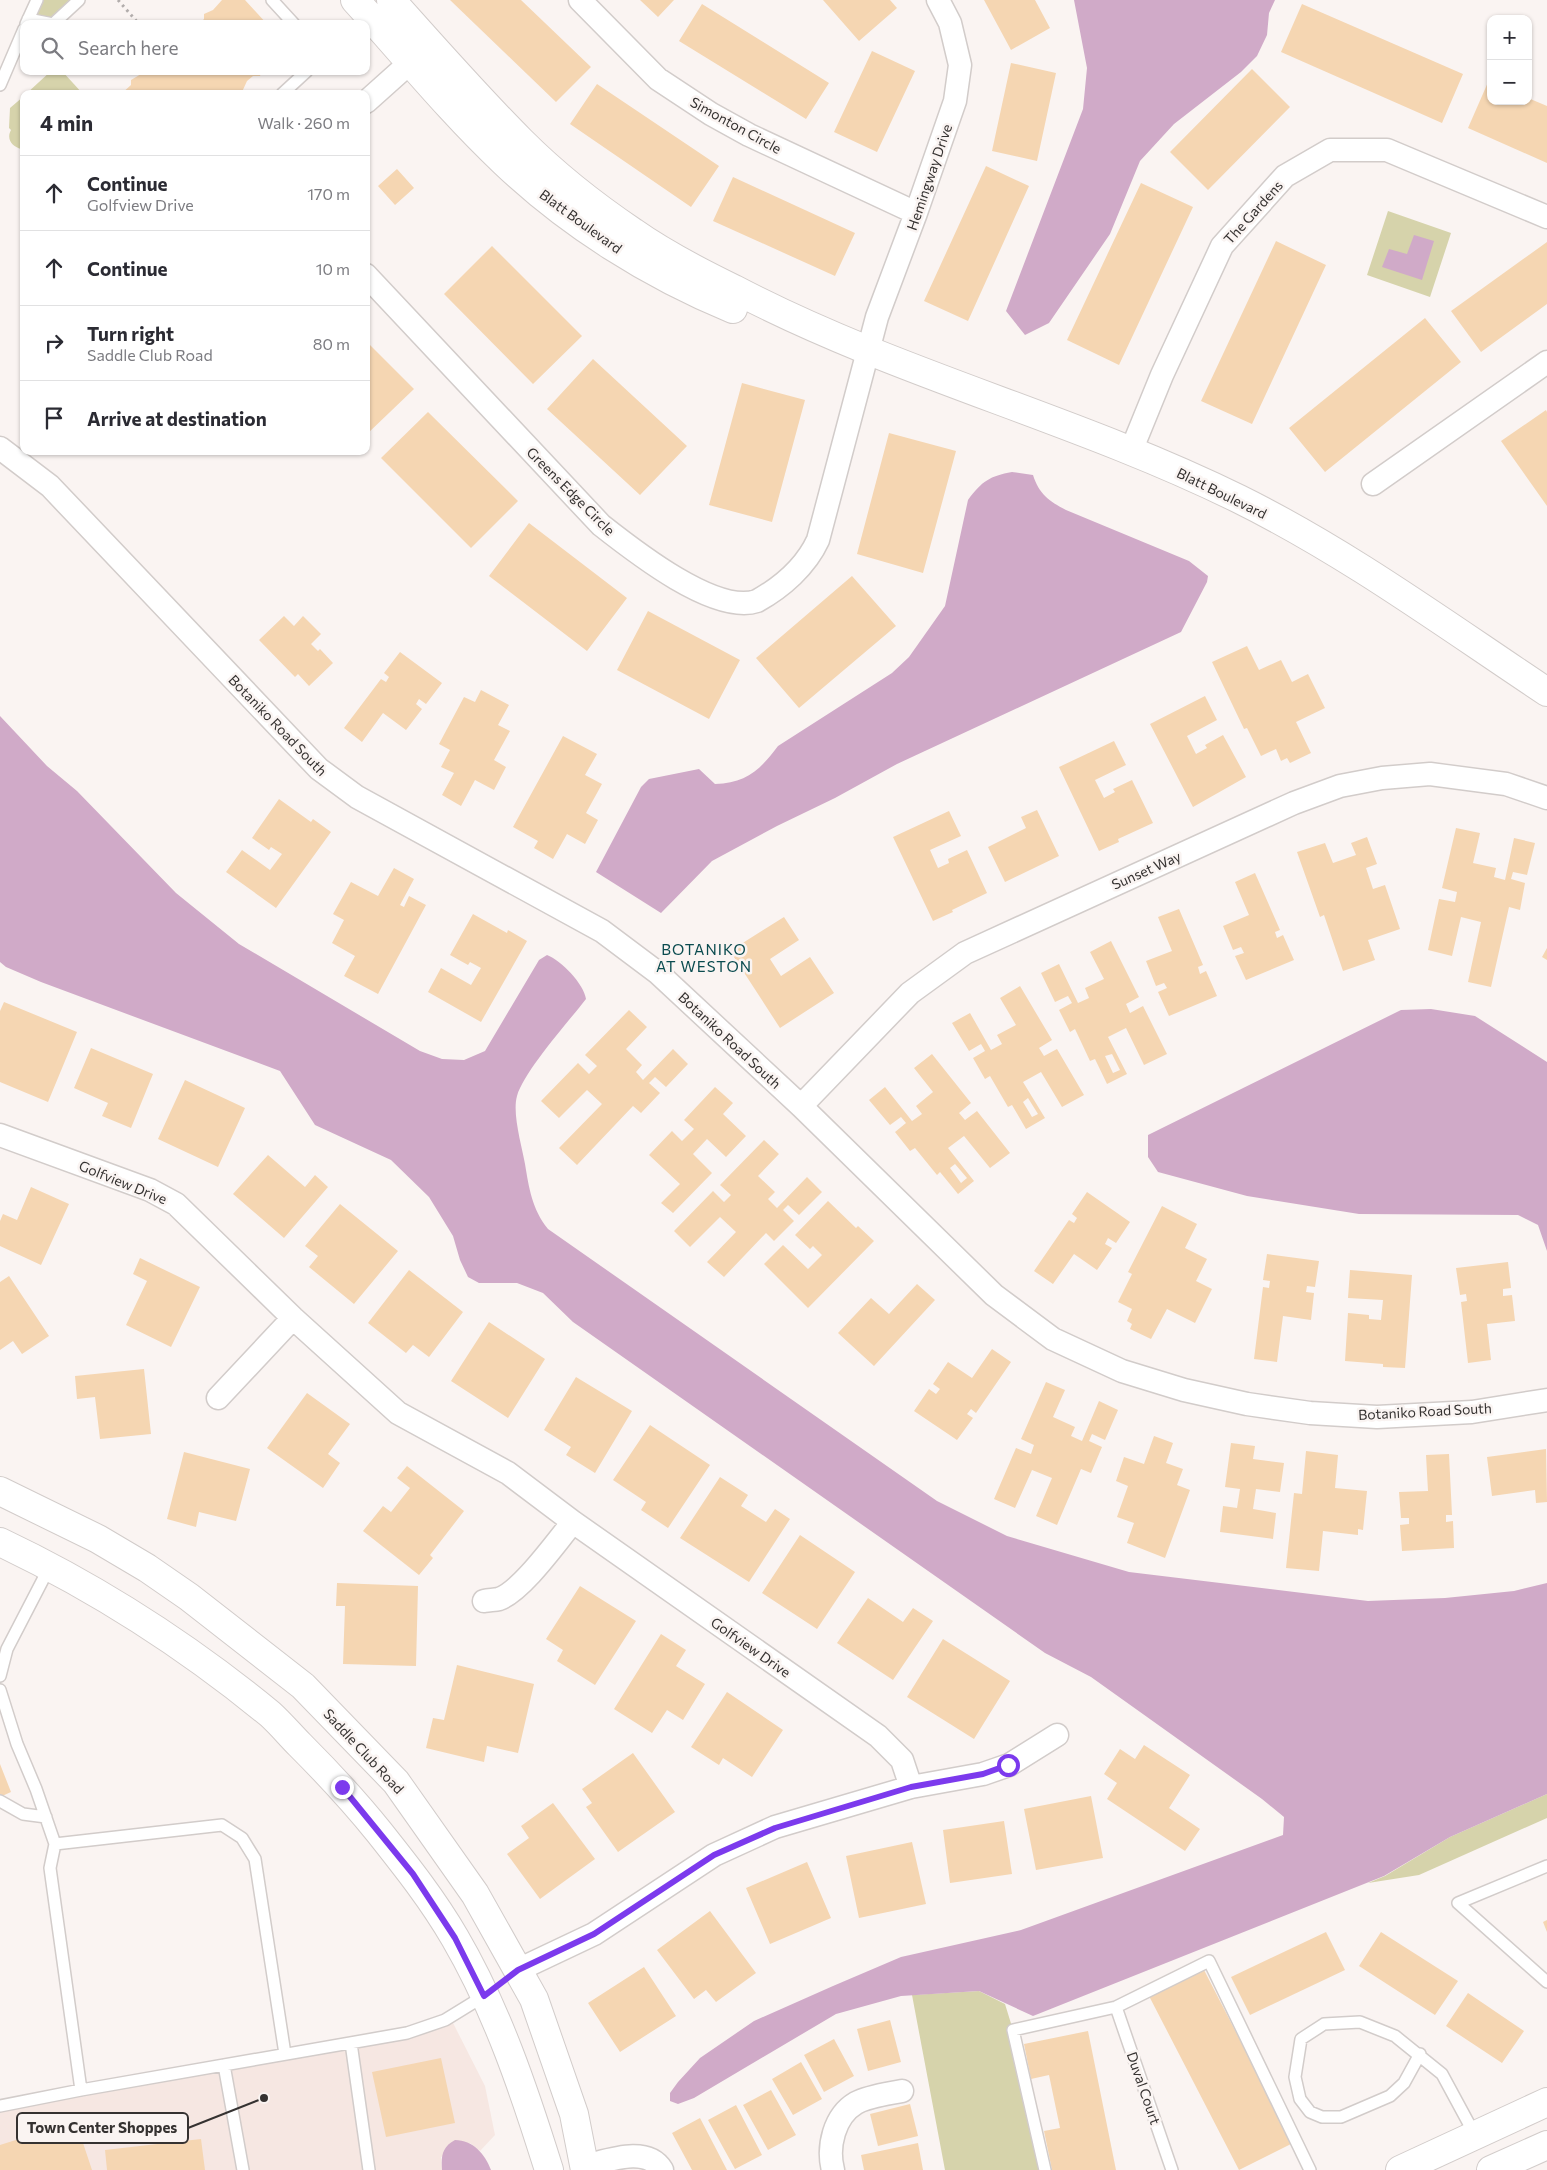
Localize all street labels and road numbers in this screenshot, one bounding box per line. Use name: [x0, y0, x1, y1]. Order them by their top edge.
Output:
street label: Simonton Circle: [687, 93, 785, 157]
street label: Hemingway Drive: [903, 122, 955, 232]
street label: The Gardens: [1220, 177, 1286, 247]
street label: Blatt Boulevard: [536, 185, 626, 257]
street label: Greens Edge Circle: [523, 443, 619, 539]
street label: Blatt Boulevard: [1174, 464, 1270, 522]
street label: Botaniko Road South: [225, 671, 331, 779]
street label: Sunset Way: [1109, 847, 1183, 893]
street label: Botaniko Road South: [675, 988, 785, 1092]
street label: Golfview Drive: [77, 1157, 169, 1207]
street label: Botaniko Road South: [1358, 1399, 1492, 1423]
street label: Golfview Drive: [708, 1613, 794, 1681]
street label: Saddle Club Road: [320, 1705, 408, 1797]
street label: Duval Court: [1124, 2049, 1164, 2127]

